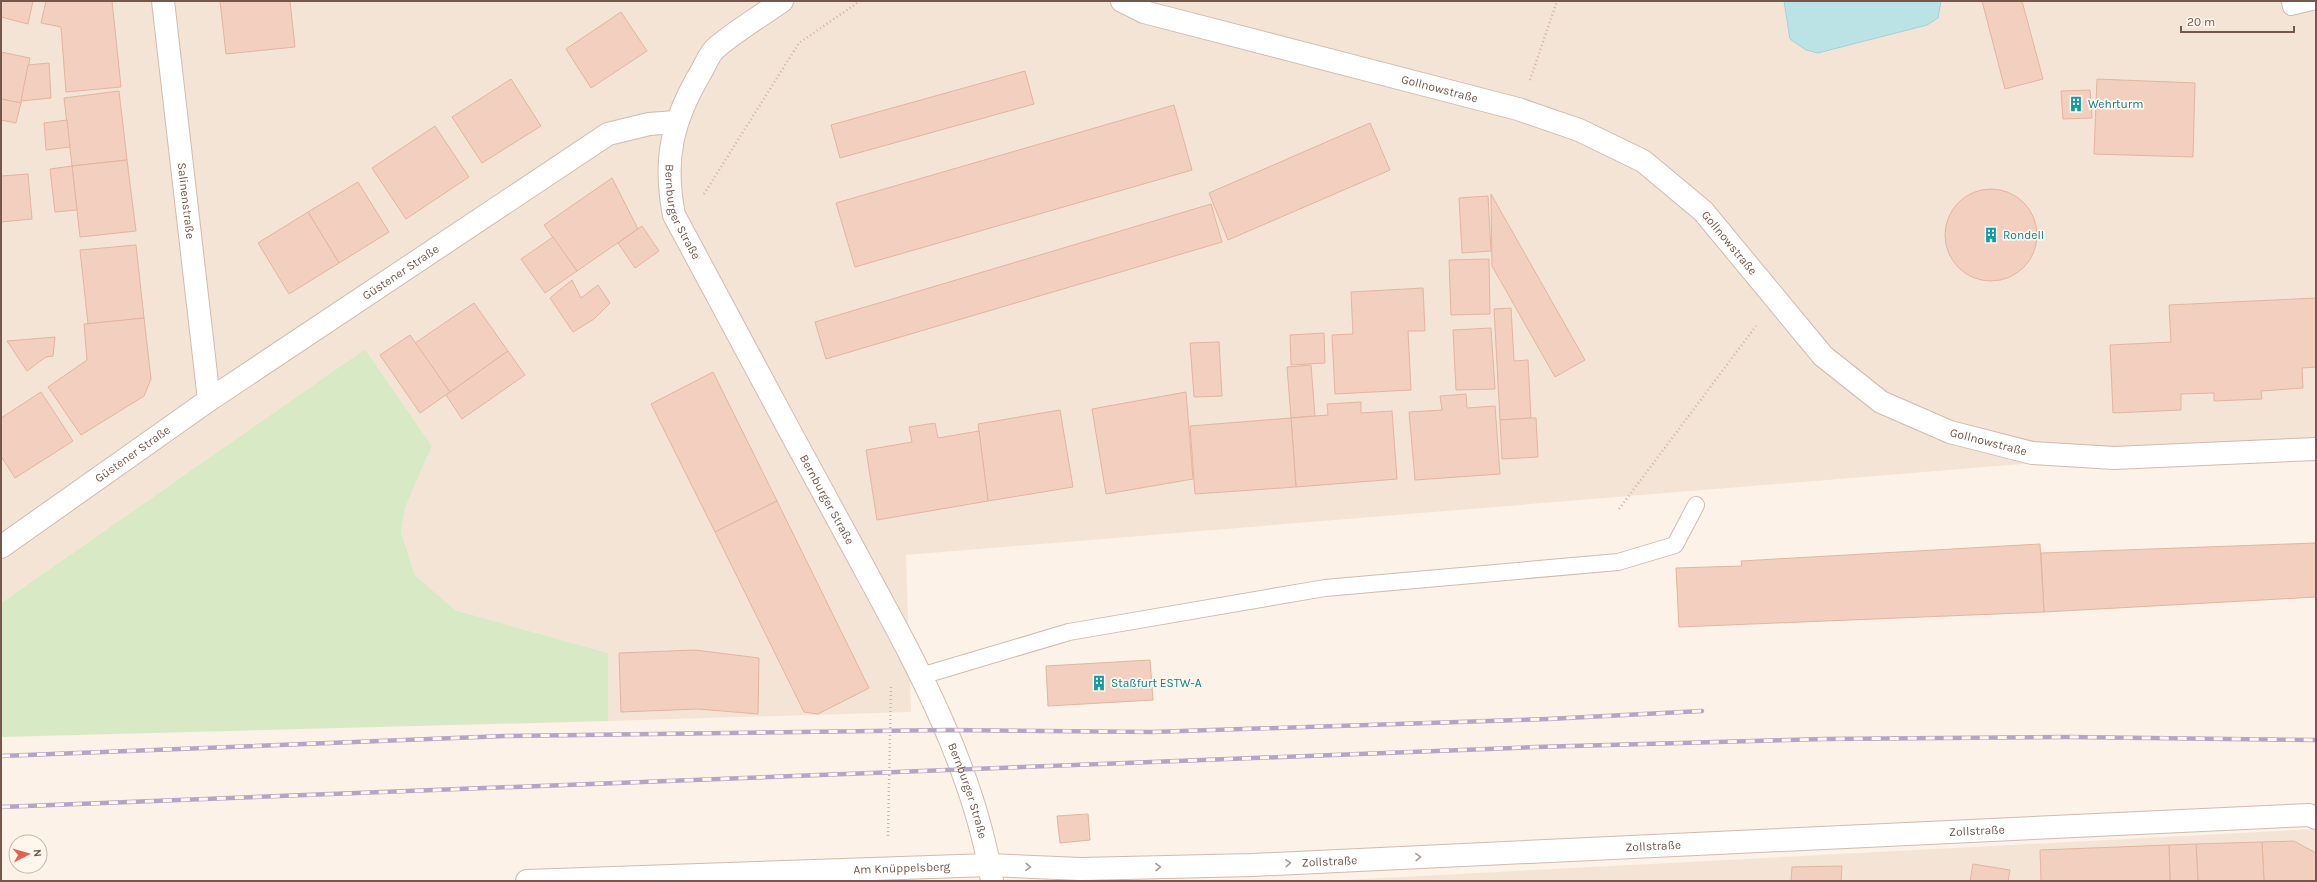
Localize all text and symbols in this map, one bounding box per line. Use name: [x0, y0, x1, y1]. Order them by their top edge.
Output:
scale bar: [2181, 8, 2294, 34]
text: 20 m: [2187, 15, 2215, 29]
street label: Gollnowstraße: [1400, 72, 1480, 105]
building icon: Wehrturm: [2067, 95, 2085, 113]
place label: Wehrturm: [2088, 97, 2143, 111]
street label: Salinenstraße: [175, 162, 197, 240]
street label: Bernburger Straße: [662, 164, 703, 262]
street label: Gollnowstraße: [1699, 208, 1760, 278]
building icon: Rondell: [1982, 226, 2000, 244]
place label: Rondell: [2003, 228, 2044, 242]
street label: Güstener Straße: [360, 242, 441, 303]
street label: Güstener Straße: [92, 423, 173, 485]
street label: Gollnowstraße: [1949, 425, 2029, 458]
street label: Bernburger Straße: [797, 452, 857, 547]
building icon: Staßfurt ESTW-A: [1090, 674, 1108, 692]
place label: Staßfurt ESTW-A: [1111, 676, 1202, 690]
street label: Bernburger Straße: [945, 741, 990, 840]
street label: Zollstraße: [1949, 822, 2005, 839]
north arrow: [8, 834, 48, 874]
street label: Zollstraße: [1625, 838, 1681, 854]
text: N: [31, 848, 44, 858]
street label: Zollstraße: [1301, 853, 1358, 870]
one-way arrow: [1415, 853, 1421, 862]
street label: Am Knüppelsberg: [853, 859, 951, 877]
one-way arrow: [1285, 859, 1291, 868]
one-way arrow: [1025, 863, 1031, 871]
one-way arrow: [1155, 863, 1161, 872]

